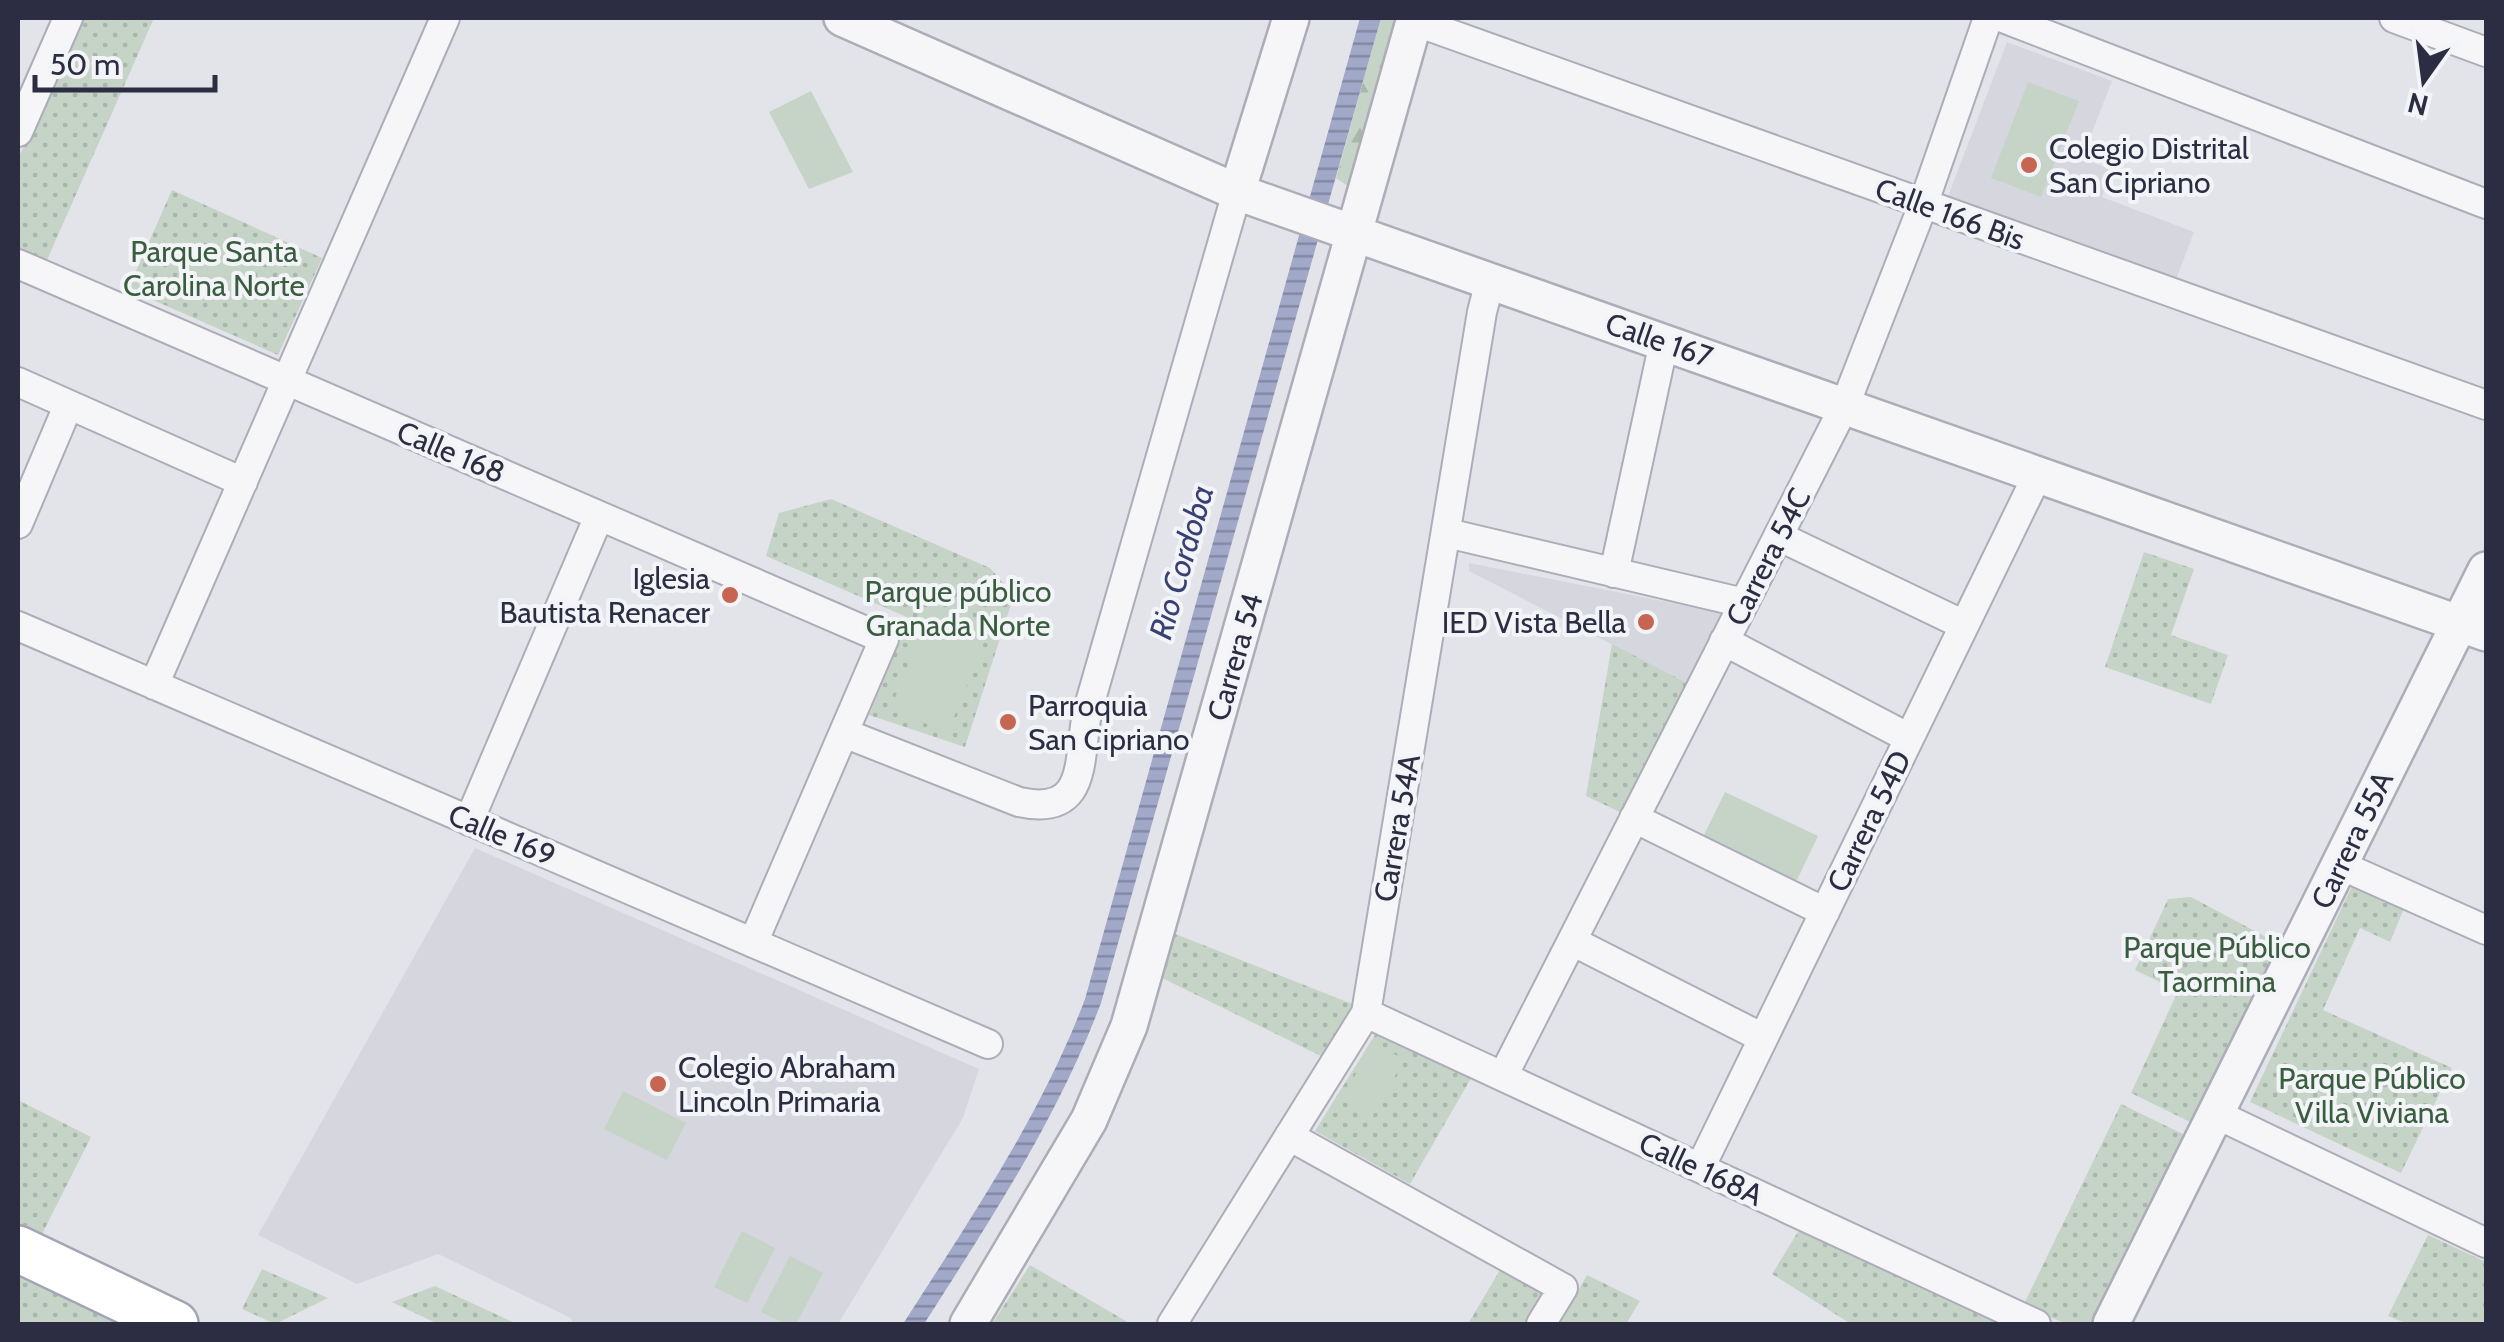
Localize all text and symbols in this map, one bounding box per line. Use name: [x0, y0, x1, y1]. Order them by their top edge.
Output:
scale bar: [35, 30, 215, 92]
north arrow: [2374, 30, 2474, 130]
text: 50 m: [50, 46, 120, 83]
text: N: [2404, 85, 2432, 123]
place label: Colegio Distrital San Cipriano: [2049, 130, 2249, 201]
marker: Colegio Distrital San Cipriano: [2018, 154, 2040, 176]
street label: Calle 166 Bis: [1870, 170, 2030, 258]
park label: Parque Santa Carolina Norte: [123, 233, 305, 304]
street label: Calle 167: [1601, 304, 1717, 376]
street label: Calle 168: [391, 413, 511, 491]
water label: Rio Cordoba: [1140, 481, 1222, 643]
street label: Carrera 54C: [1718, 482, 1818, 632]
place label: Iglesia Bautista Renacer: [500, 560, 711, 631]
park label: Parque público Granada Norte: [864, 573, 1052, 644]
marker: Iglesia Bautista Renacer: [719, 584, 741, 606]
street label: Carrera 54: [1199, 589, 1271, 725]
place label: IED Vista Bella: [1442, 604, 1627, 641]
marker: IED Vista Bella: [1635, 611, 1657, 633]
place label: Parroquia San Cipriano: [1028, 687, 1189, 758]
marker: Parroquia San Cipriano: [997, 711, 1019, 733]
street label: Carrera 54D: [1819, 744, 1919, 898]
street label: Carrera 54A: [1366, 751, 1428, 905]
street label: Carrera 55A: [2303, 765, 2401, 915]
street label: Calle 169: [443, 796, 561, 874]
park label: Parque Público Taormina: [2123, 929, 2311, 1000]
place label: Colegio Abraham Lincoln Primaria: [678, 1049, 896, 1120]
park label: Parque Público Villa Viviana: [2278, 1060, 2466, 1131]
marker: Colegio Abraham Lincoln Primaria: [647, 1073, 669, 1095]
street label: Calle 168A: [1633, 1124, 1769, 1214]

